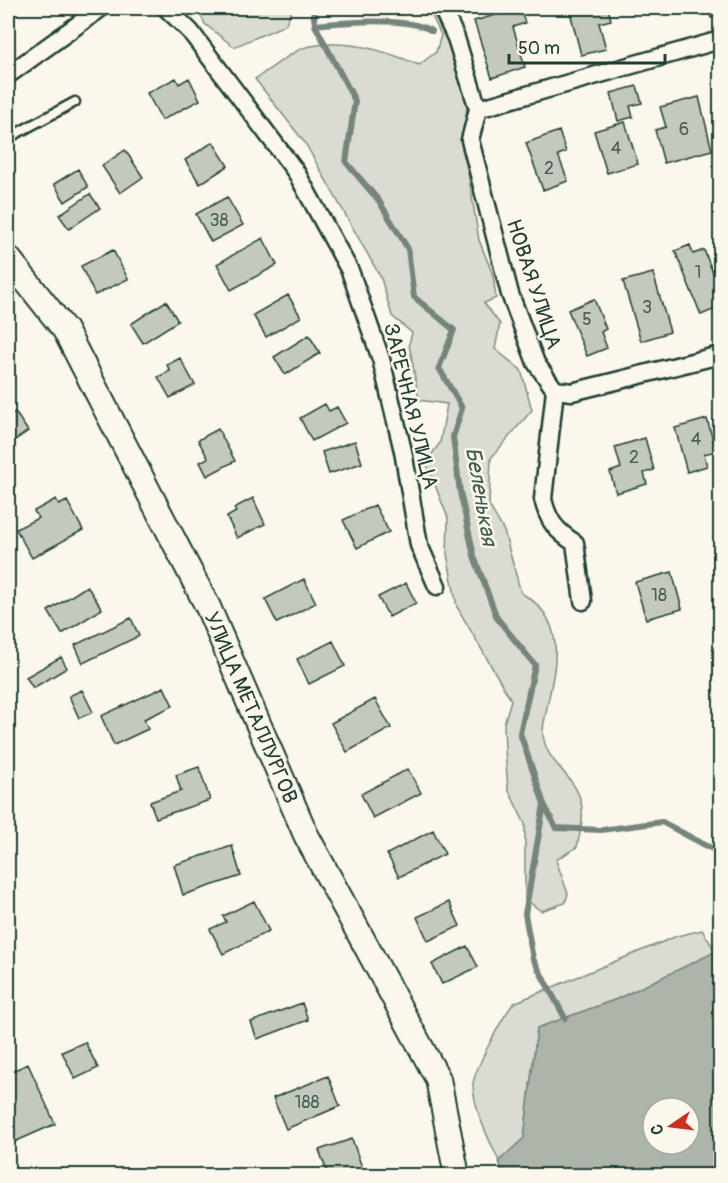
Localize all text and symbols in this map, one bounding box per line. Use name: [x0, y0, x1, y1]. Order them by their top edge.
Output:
scale bar: [509, 27, 665, 65]
text: 50 m: [518, 37, 560, 60]
house number: 6: [679, 118, 689, 141]
house number: 4: [611, 137, 622, 160]
house number: 2: [544, 157, 554, 180]
house number: 38: [209, 209, 229, 232]
street label: НОВАЯ УЛИЦА: [500, 216, 567, 353]
house number: 1: [694, 261, 702, 284]
house number: 3: [642, 296, 652, 319]
house number: 5: [582, 308, 592, 331]
street label: ЗАРЕЧНАЯ УЛИЦА: [377, 320, 444, 492]
house number: 4: [691, 428, 702, 451]
water label: Беленькая: [459, 445, 504, 550]
house number: 2: [629, 446, 639, 469]
house number: 18: [651, 584, 667, 607]
street label: УЛИЦА МЕТАЛЛУРГОВ: [198, 608, 304, 808]
house number: 188: [294, 1091, 320, 1114]
north arrow: [641, 1096, 701, 1156]
text: С: [646, 1122, 668, 1137]

